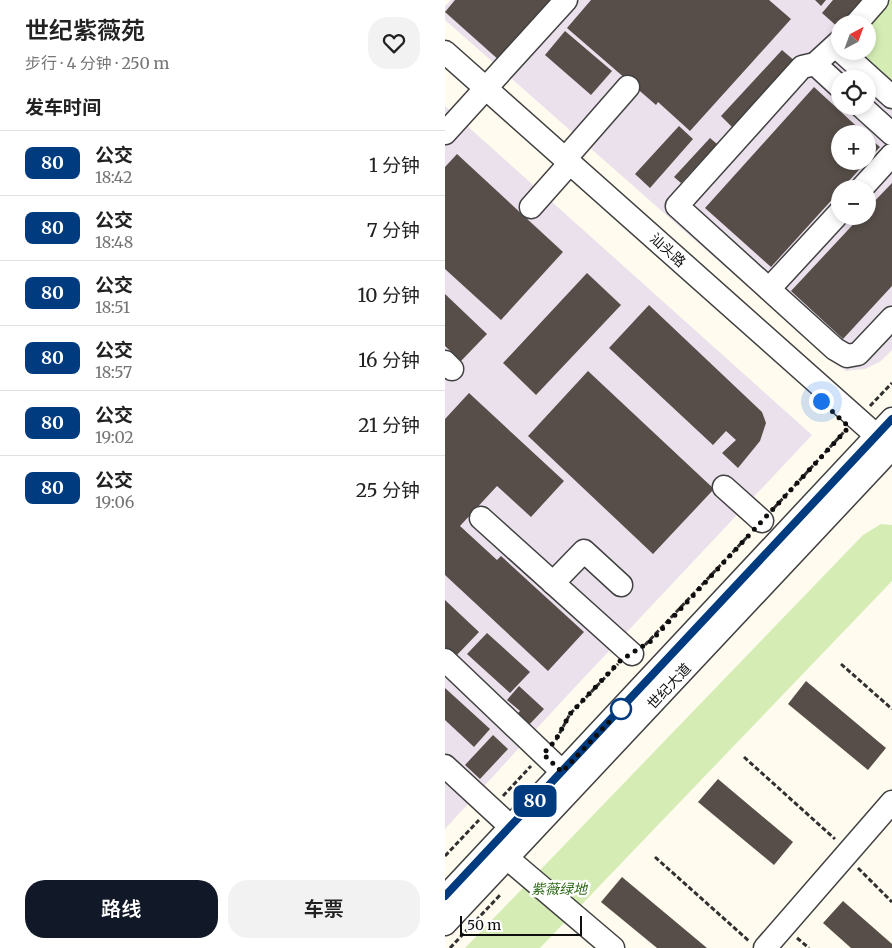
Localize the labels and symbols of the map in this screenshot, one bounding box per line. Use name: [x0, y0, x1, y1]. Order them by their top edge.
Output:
north arrow: [831, 15, 876, 60]
street label: 汕头路: [646, 229, 690, 271]
your location: [809, 389, 834, 414]
street label: 世纪大道: [643, 659, 695, 713]
unlabelled marker: [610, 698, 632, 720]
line badge: 80: [513, 785, 557, 817]
park label: 紫薇绿地: [531, 880, 589, 898]
scale bar: [460, 913, 583, 936]

